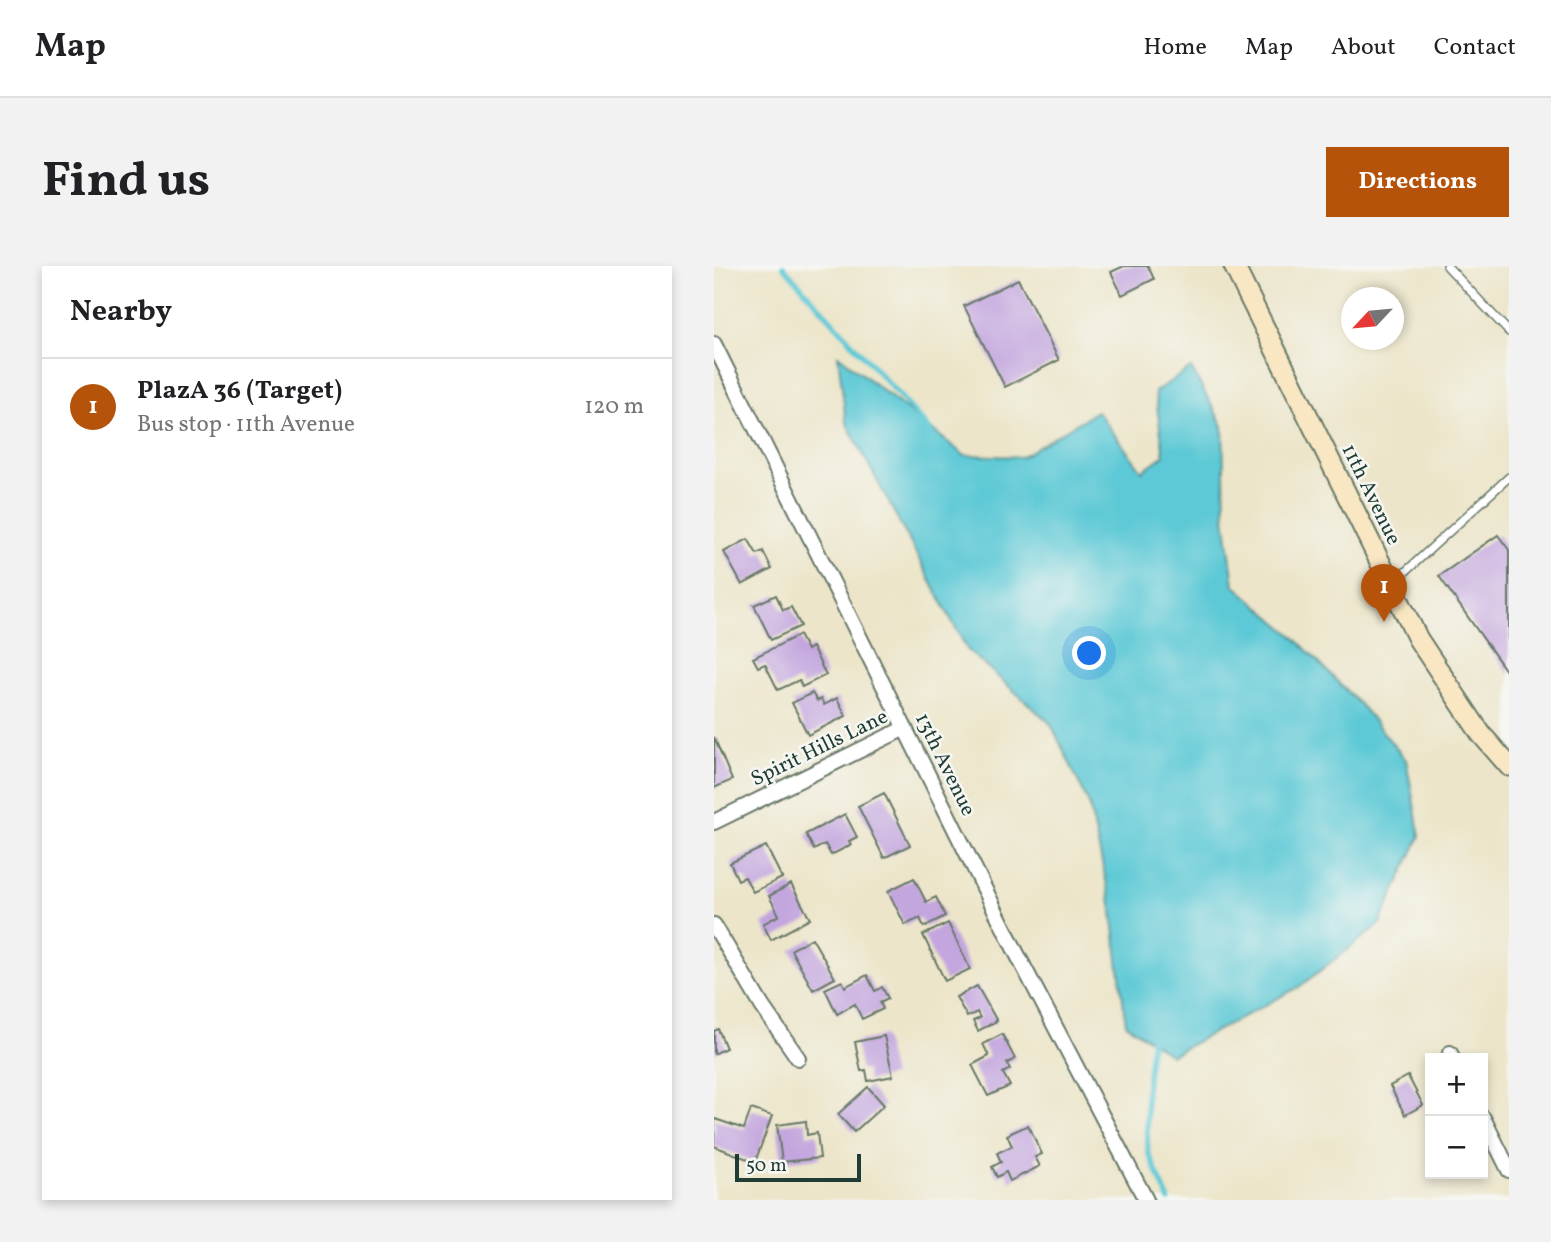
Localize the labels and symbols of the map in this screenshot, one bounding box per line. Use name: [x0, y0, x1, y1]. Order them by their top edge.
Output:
north arrow: [1341, 287, 1404, 350]
street label: 11th Avenue: [1334, 439, 1408, 550]
pin: 1: [1361, 564, 1407, 622]
your location: [1072, 636, 1106, 670]
street label: Spirit Hills Lane: [746, 703, 893, 794]
street label: 13th Avenue: [907, 708, 982, 821]
scale bar: [735, 1151, 861, 1183]

